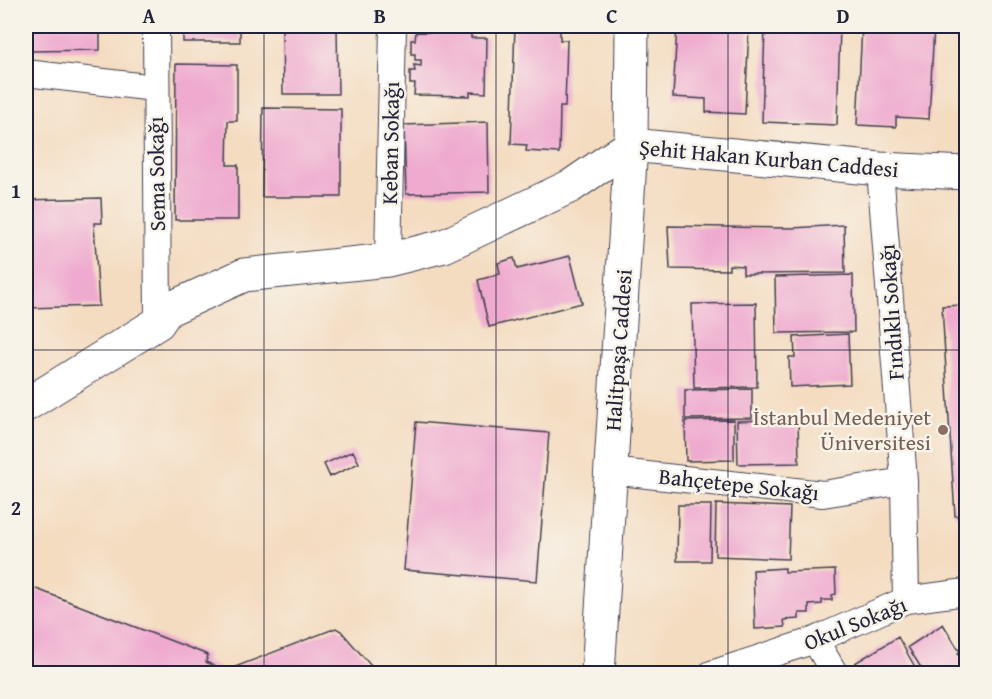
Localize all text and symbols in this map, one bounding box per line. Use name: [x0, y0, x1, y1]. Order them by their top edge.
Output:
text: A: [143, 1, 156, 30]
text: B: [374, 1, 386, 30]
text: C: [606, 1, 618, 30]
text: D: [836, 1, 850, 30]
street label: Keban Sokağı: [373, 81, 407, 205]
street label: Sema Sokağı: [139, 116, 173, 232]
street label: Şehit Hakan Kurban Caddesi: [638, 131, 900, 185]
text: 1: [11, 176, 21, 205]
street label: Fındıklı Sokağı: [870, 243, 912, 381]
street label: Halitpaşa Caddesi: [596, 268, 640, 432]
place label: İstanbul Medeniyet Üniversitesi: [753, 401, 931, 458]
marker: İstanbul Medeniyet Üniversitesi: [936, 423, 950, 437]
street label: Bahçetepe Sokağı: [657, 460, 821, 508]
text: 2: [11, 493, 21, 522]
street label: Okul Sokağı: [799, 588, 911, 658]

